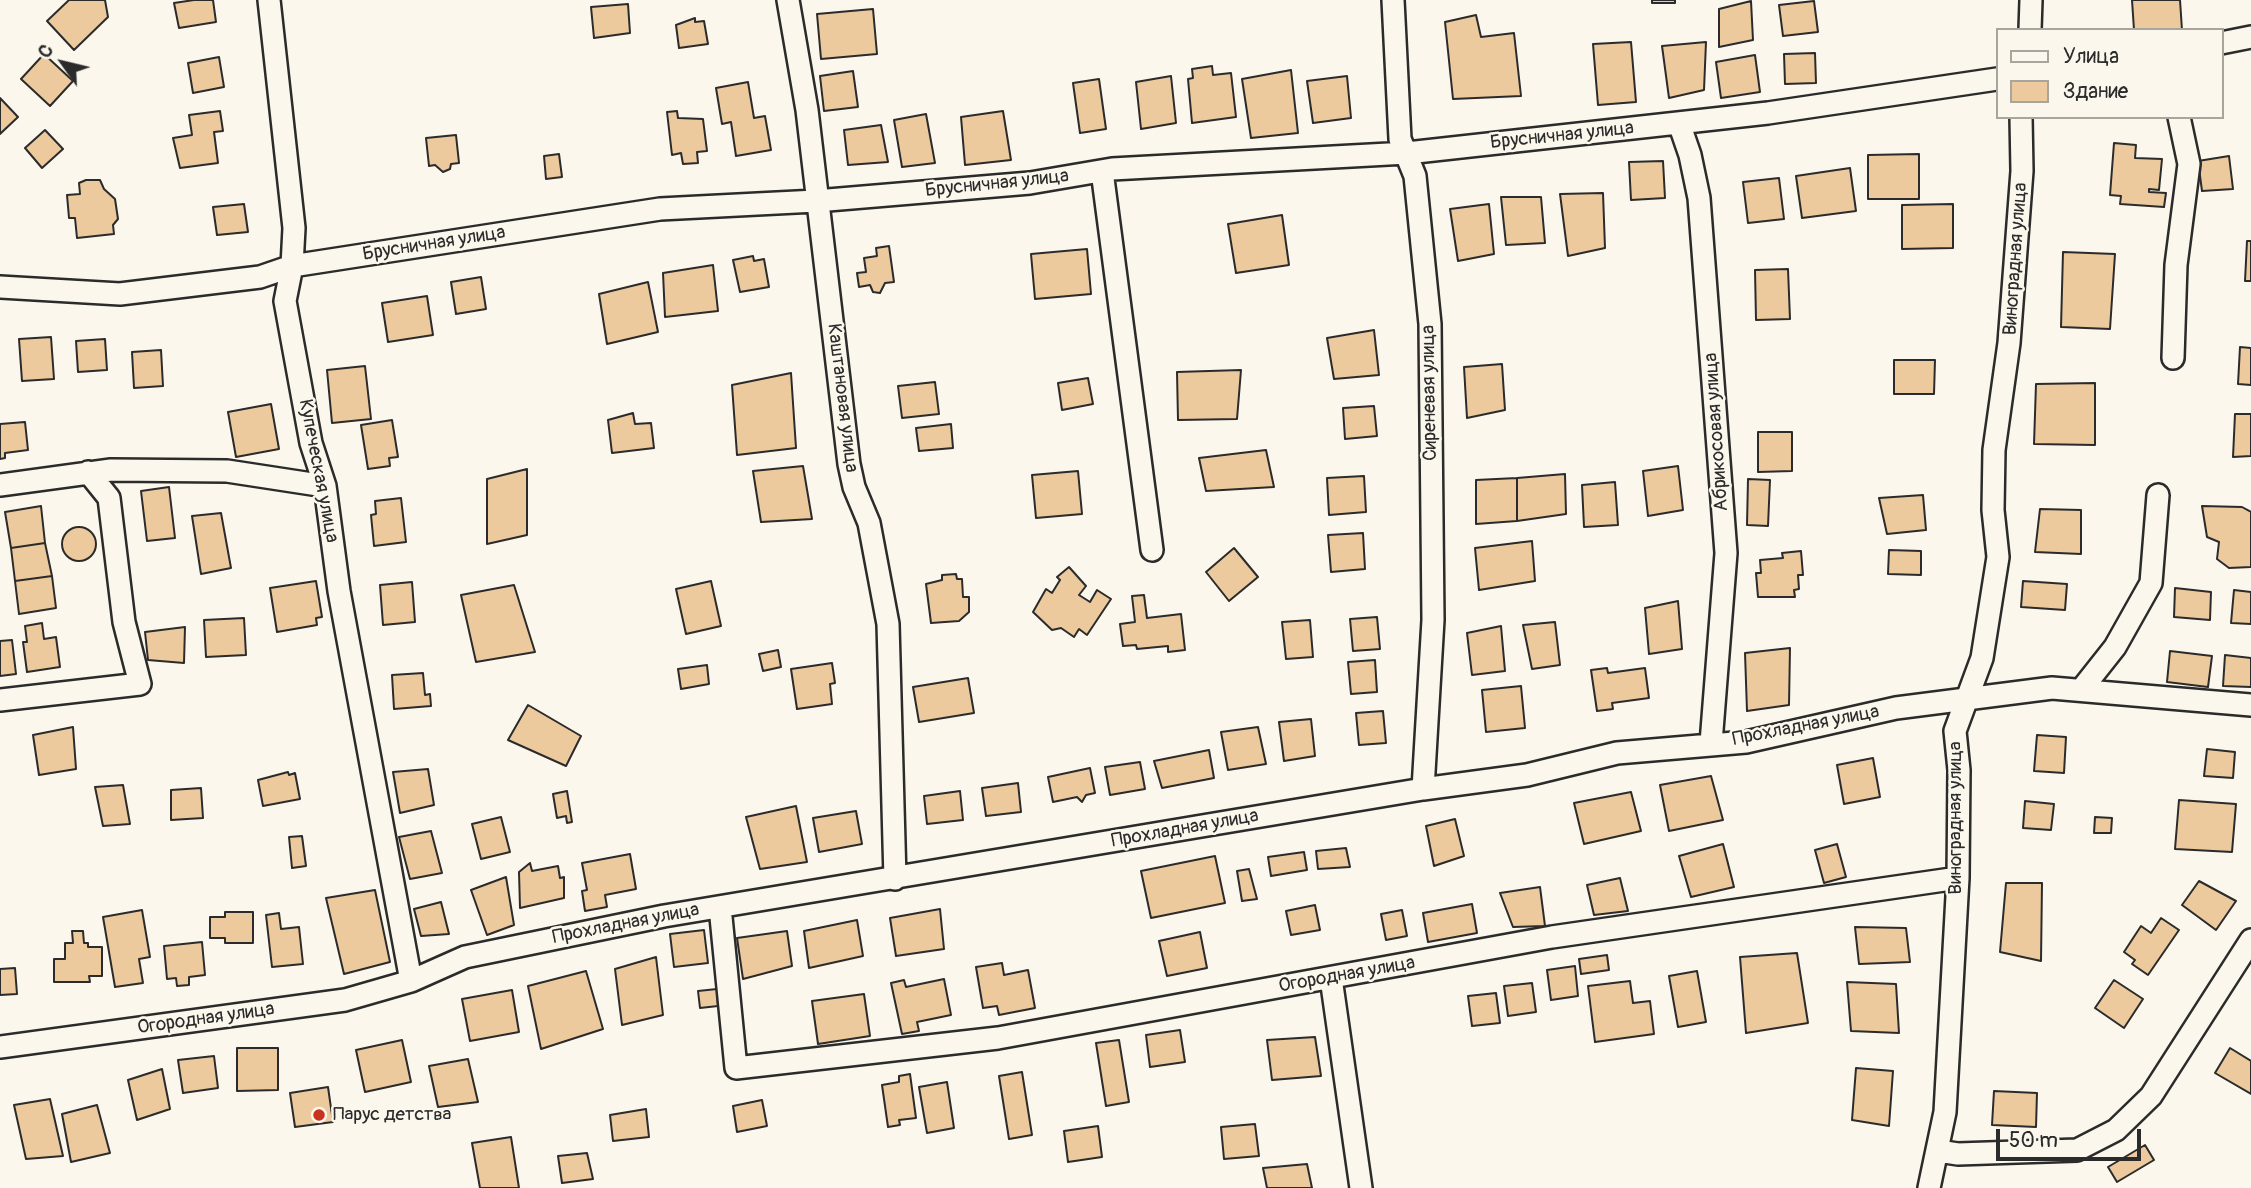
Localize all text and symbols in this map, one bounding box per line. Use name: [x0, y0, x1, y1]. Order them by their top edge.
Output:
north arrow: [28, 28, 98, 98]
legend: [1996, 28, 2223, 119]
text: С: [32, 40, 59, 63]
text: Улица: [2063, 43, 2119, 70]
text: Здание: [2063, 78, 2128, 105]
street label: Брусничная улица: [1489, 117, 1635, 155]
street label: Брусничная улица: [924, 165, 1070, 203]
street label: Виноградная улица: [1999, 182, 2033, 336]
street label: Брусничная улица: [361, 221, 507, 267]
street label: Каштановая улица: [822, 322, 862, 474]
street label: Сиреневая улица: [1417, 325, 1443, 461]
street label: Абрикосовая улица: [1700, 352, 1734, 512]
street label: Купеческая улица: [293, 397, 343, 545]
street label: Прохладная улица: [1731, 701, 1881, 751]
street label: Виноградная улица: [1945, 741, 1967, 895]
street label: Прохладная улица: [1110, 805, 1260, 853]
street label: Прохладная улица: [551, 899, 701, 949]
street label: Огородная улица: [1277, 952, 1417, 998]
street label: Огородная улица: [136, 998, 276, 1040]
place label: Парус детства: [333, 1104, 451, 1126]
marker: Парус детства: [311, 1107, 327, 1123]
scale bar: [1999, 1114, 2144, 1158]
text: 50 m: [2009, 1127, 2058, 1154]

